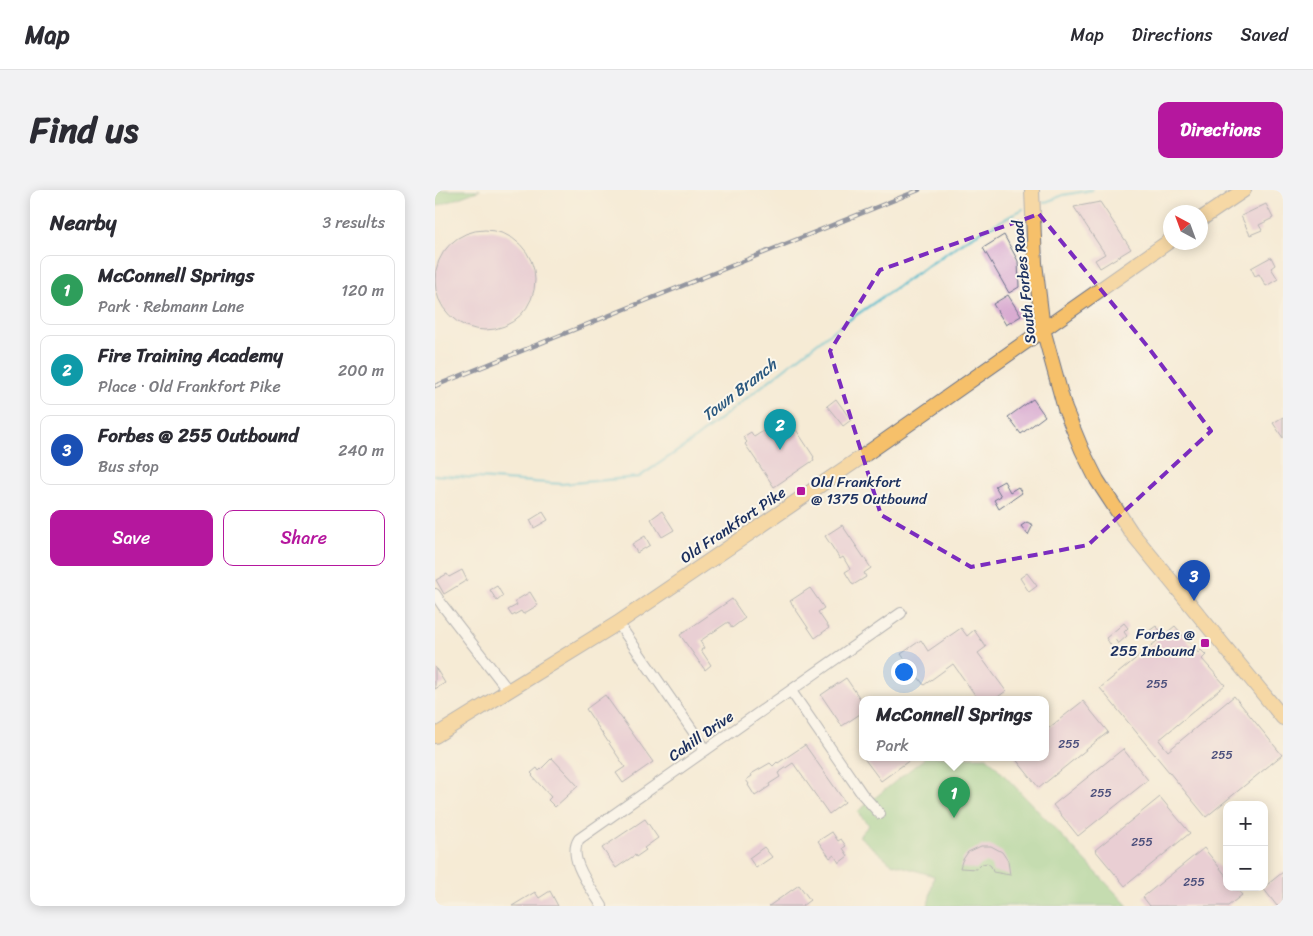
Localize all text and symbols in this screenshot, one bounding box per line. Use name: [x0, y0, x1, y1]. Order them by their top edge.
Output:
text: Map: [25, 14, 69, 56]
text: Map: [1071, 19, 1104, 51]
text: Directions: [1132, 19, 1213, 51]
text: Saved: [1241, 19, 1288, 51]
text: Find us: [30, 99, 138, 161]
button: Directions: [1158, 102, 1283, 158]
text: Nearby: [50, 204, 116, 242]
north arrow: [1163, 205, 1208, 250]
text: 3 results: [322, 208, 385, 237]
street label: South Forbes Road: [1004, 218, 1043, 345]
text: McConnell Springs: [98, 259, 254, 292]
text: 1: [64, 276, 70, 305]
text: 120 m: [341, 276, 384, 305]
text: Park · Rebmann Lane: [98, 292, 244, 321]
text: Fire Training Academy: [98, 339, 283, 372]
water label: Town Branch: [695, 350, 784, 429]
text: 2: [62, 356, 72, 385]
text: 200 m: [338, 356, 384, 385]
text: Place · Old Frankfort Pike: [98, 372, 281, 401]
pin: 2: [764, 409, 796, 450]
text: Forbes @ 255 Outbound: [98, 419, 298, 452]
text: 3: [63, 436, 71, 465]
text: 240 m: [338, 436, 384, 465]
text: Bus stop: [98, 452, 159, 481]
place label: Old Frankfort @ 1375 Outbound: [811, 469, 928, 512]
street label: Old Frankfort Pike: [675, 480, 792, 570]
marker: Old Frankfort @ 1375 Outbound: [795, 485, 807, 497]
button: Save: [50, 510, 213, 566]
button: Share: [223, 510, 385, 566]
pin: 3: [1178, 560, 1210, 601]
place label: Forbes @ 255 Inbound: [1110, 621, 1196, 664]
marker: Forbes @ 255 Inbound: [1199, 637, 1211, 649]
your location: [891, 659, 917, 685]
house number: 255: [1146, 673, 1168, 695]
popup: [859, 696, 1049, 761]
text: McConnell Springs: [876, 698, 1032, 731]
street label: Cahill Drive: [663, 704, 740, 768]
text: Park: [876, 731, 909, 760]
house number: 255: [1058, 733, 1080, 755]
house number: 255: [1211, 744, 1233, 766]
pin: 1: [938, 777, 970, 818]
house number: 255: [1090, 782, 1112, 804]
map controls: [1223, 801, 1268, 891]
button: +: [1223, 801, 1268, 846]
house number: 255: [1131, 831, 1153, 853]
button: −: [1223, 846, 1268, 891]
house number: 255: [1183, 871, 1205, 893]

